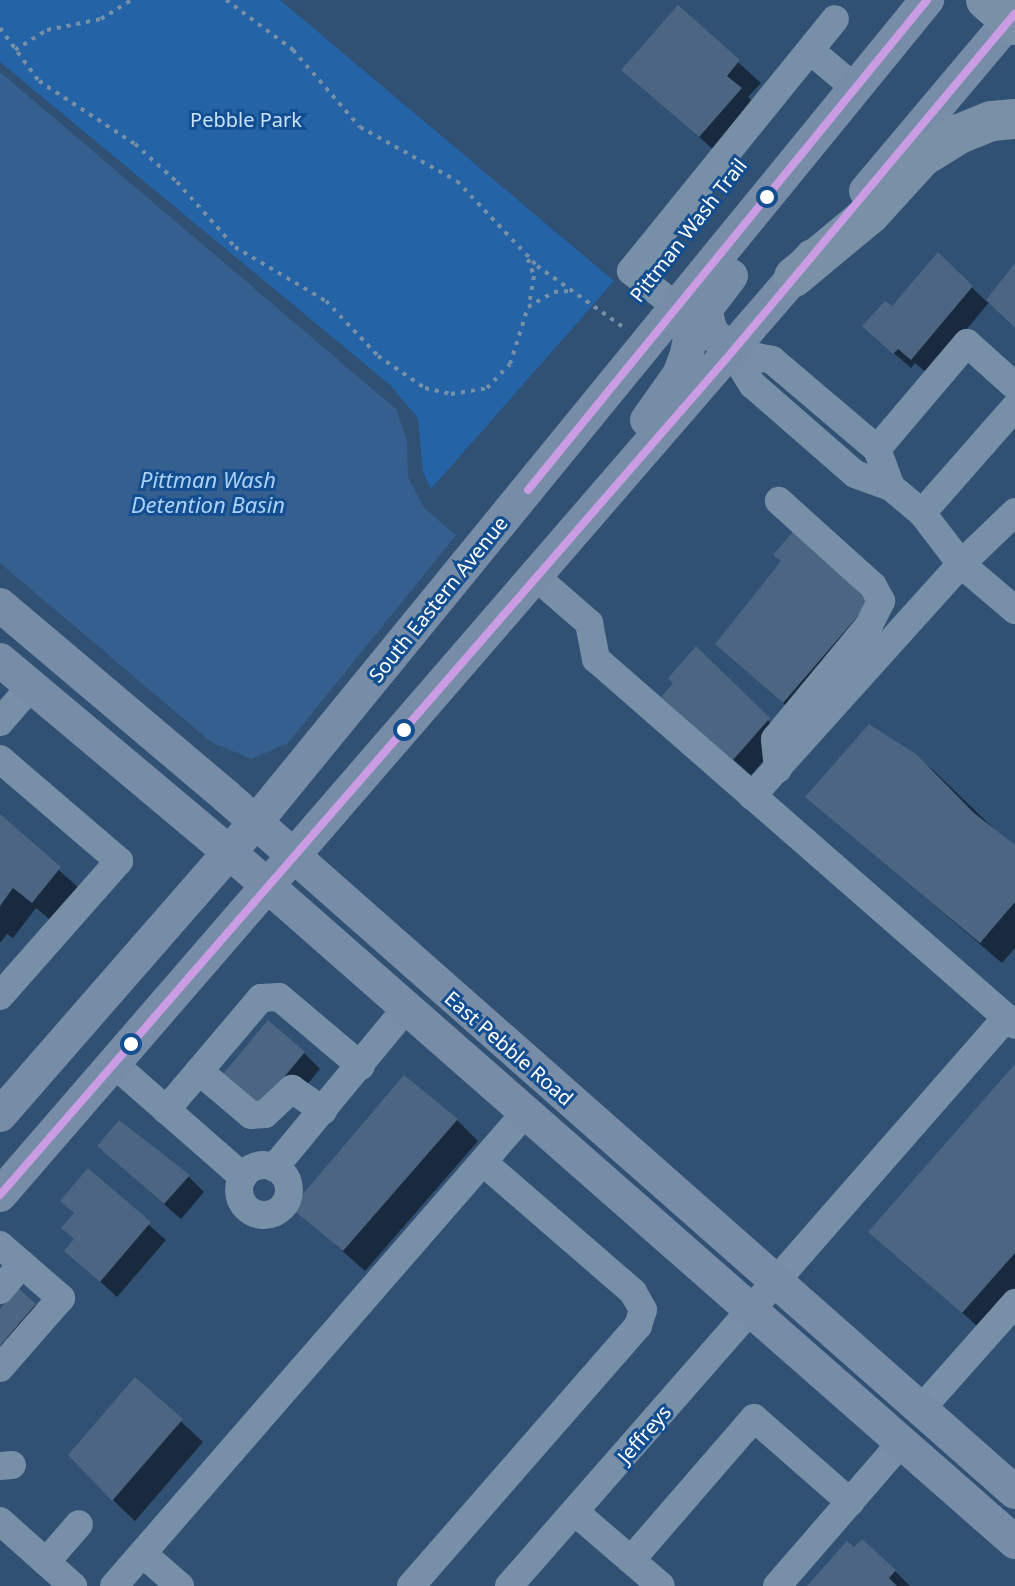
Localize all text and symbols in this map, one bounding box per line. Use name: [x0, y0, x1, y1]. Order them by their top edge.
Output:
park label: Pebble Park: [190, 107, 302, 131]
street label: Pittman Wash Trail: [625, 154, 751, 306]
unlabelled marker: [759, 189, 775, 205]
water label: Pittman Wash Detention Basin: [131, 466, 285, 518]
street label: South Eastern Avenue: [364, 511, 512, 687]
unlabelled marker: [396, 722, 412, 738]
street label: East Pebble Road: [440, 986, 578, 1110]
unlabelled marker: [123, 1036, 139, 1052]
street label: Jeffreys: [612, 1400, 676, 1468]

